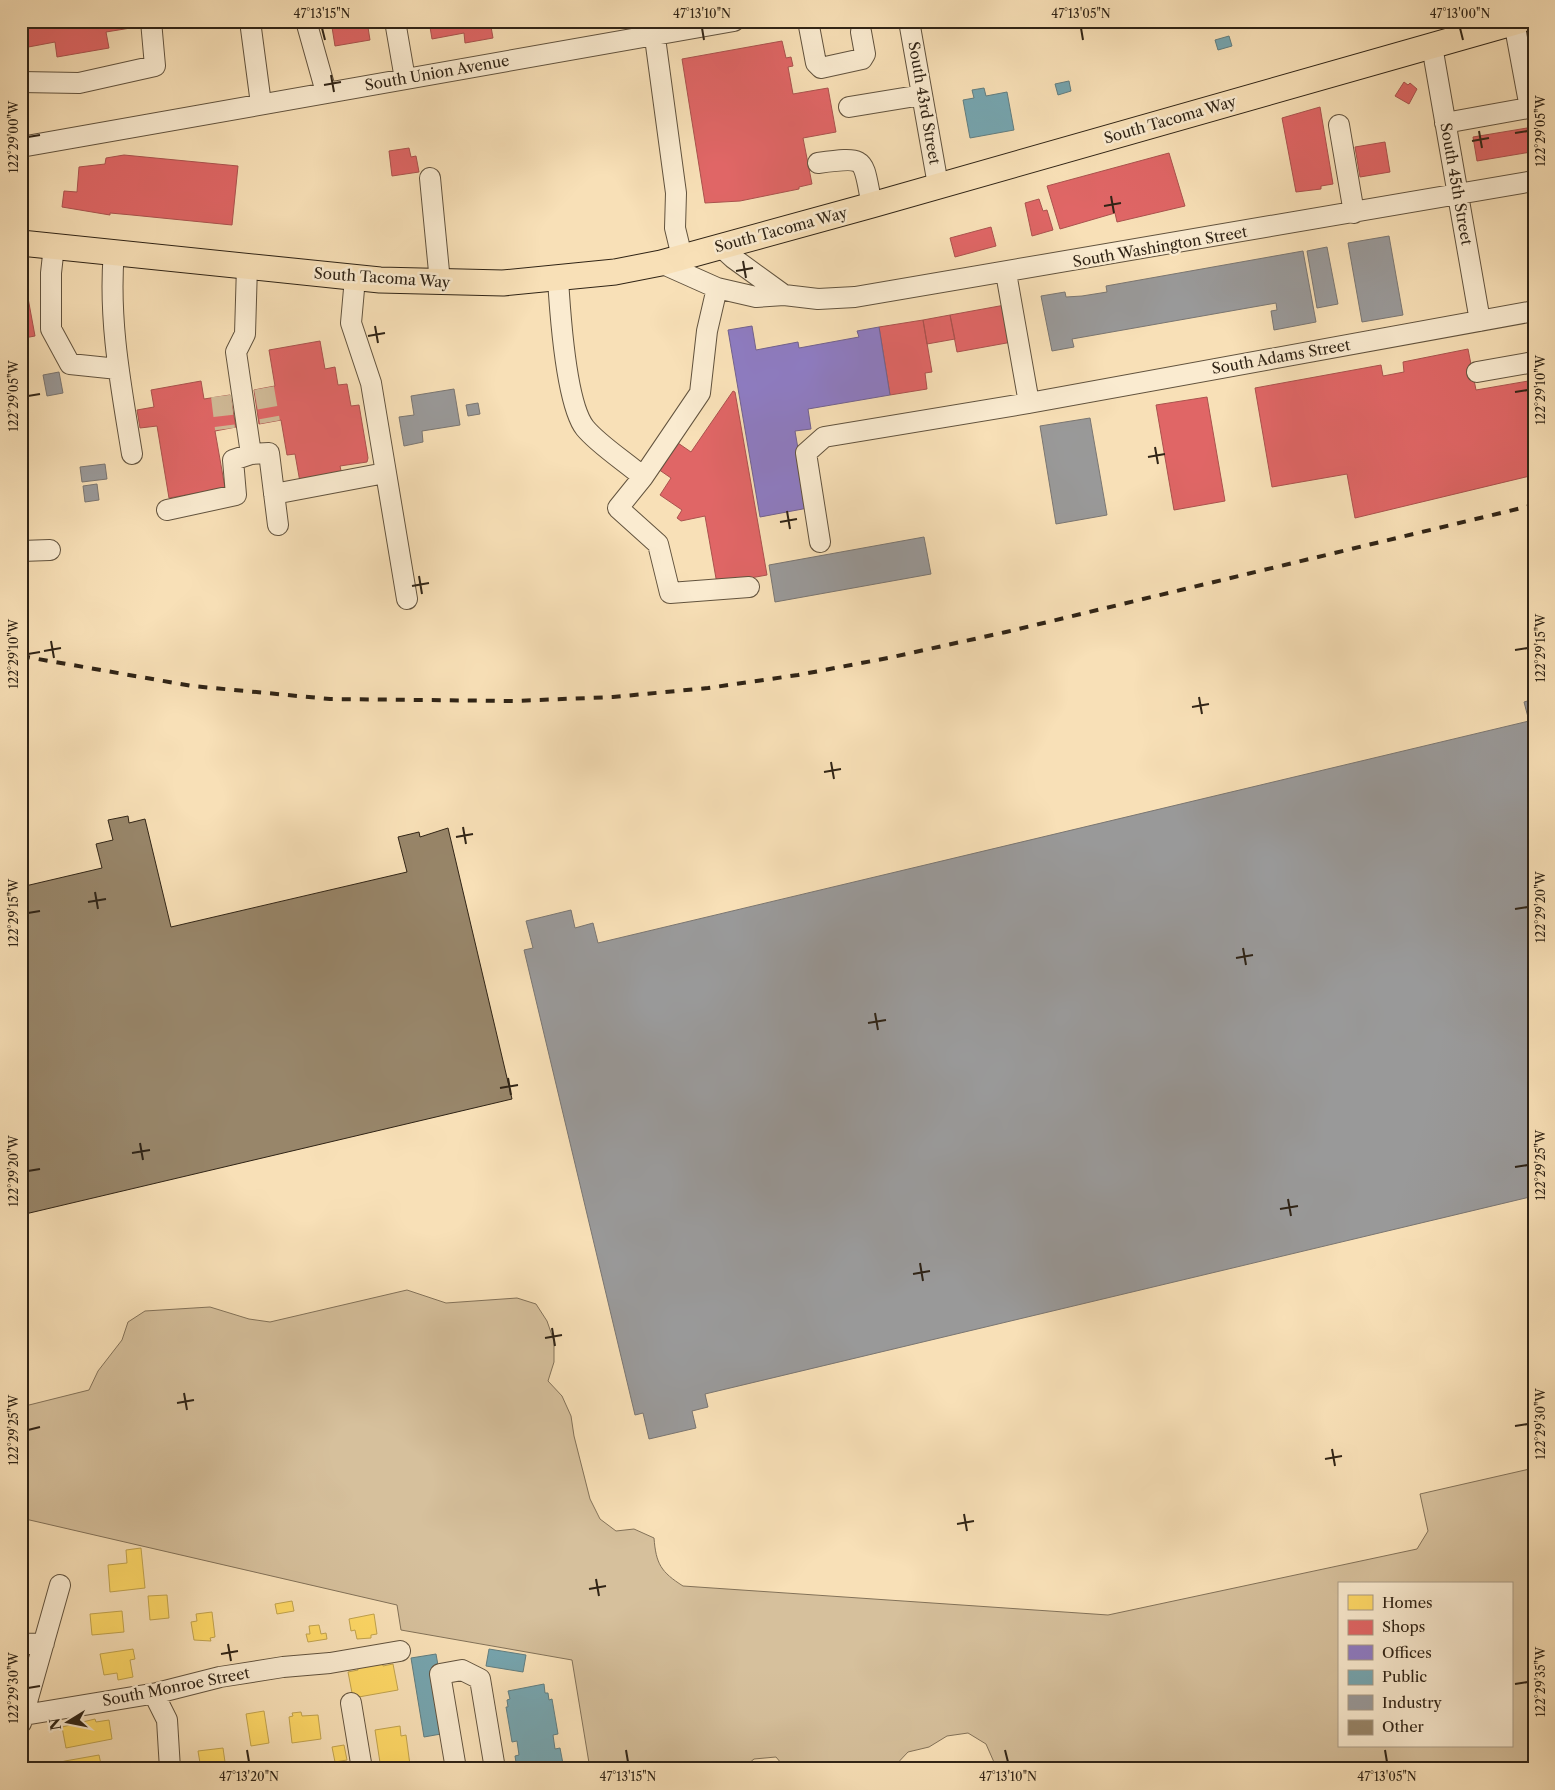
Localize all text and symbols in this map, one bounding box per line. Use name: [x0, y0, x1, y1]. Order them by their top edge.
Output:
text: 47°13'15"N: [294, 6, 351, 21]
text: 47°13'10"N: [673, 6, 731, 21]
text: 47°13'05"N: [1051, 6, 1111, 21]
text: 47°13'00"N: [1430, 6, 1490, 21]
street label: South 43rd Street: [904, 40, 945, 167]
street label: South Union Avenue: [363, 50, 511, 95]
street label: South Tacoma Way: [1102, 91, 1239, 147]
text: 122°29'05"W: [1533, 95, 1548, 167]
text: 122°29'00"W: [6, 100, 21, 173]
street label: South 45th Street: [1436, 121, 1477, 247]
street label: South Tacoma Way: [712, 202, 850, 256]
street label: South Washington Street: [1071, 222, 1249, 271]
street label: South Tacoma Way: [313, 263, 451, 292]
street label: South Adams Street: [1210, 335, 1352, 378]
text: 122°29'10"W: [1533, 354, 1548, 425]
text: 122°29'05"W: [6, 360, 21, 432]
text: 122°29'15"W: [1533, 613, 1548, 682]
text: 122°29'10"W: [6, 618, 21, 689]
text: 122°29'20"W: [1533, 870, 1548, 943]
text: 122°29'15"W: [6, 878, 21, 947]
text: 122°29'25"W: [1533, 1129, 1548, 1200]
text: 122°29'20"W: [6, 1134, 21, 1207]
text: 122°29'30"W: [1533, 1388, 1548, 1460]
text: 122°29'25"W: [6, 1394, 21, 1465]
legend: [1338, 1582, 1512, 1748]
text: Homes: [1382, 1593, 1433, 1612]
text: Shops: [1382, 1617, 1425, 1636]
text: Offices: [1382, 1643, 1432, 1662]
text: 122°29'35"W: [1533, 1646, 1548, 1717]
text: 122°29'30"W: [6, 1652, 21, 1724]
street label: South Monroe Street: [101, 1663, 252, 1710]
text: Public: [1382, 1667, 1427, 1686]
text: Industry: [1382, 1693, 1442, 1712]
north arrow: [42, 1698, 92, 1748]
text: N: [45, 1717, 65, 1732]
text: Other: [1382, 1717, 1425, 1736]
text: 47°13'20"N: [219, 1769, 279, 1784]
text: 47°13'15"N: [600, 1769, 657, 1784]
text: 47°13'10"N: [979, 1769, 1037, 1784]
text: 47°13'05"N: [1357, 1769, 1417, 1784]

